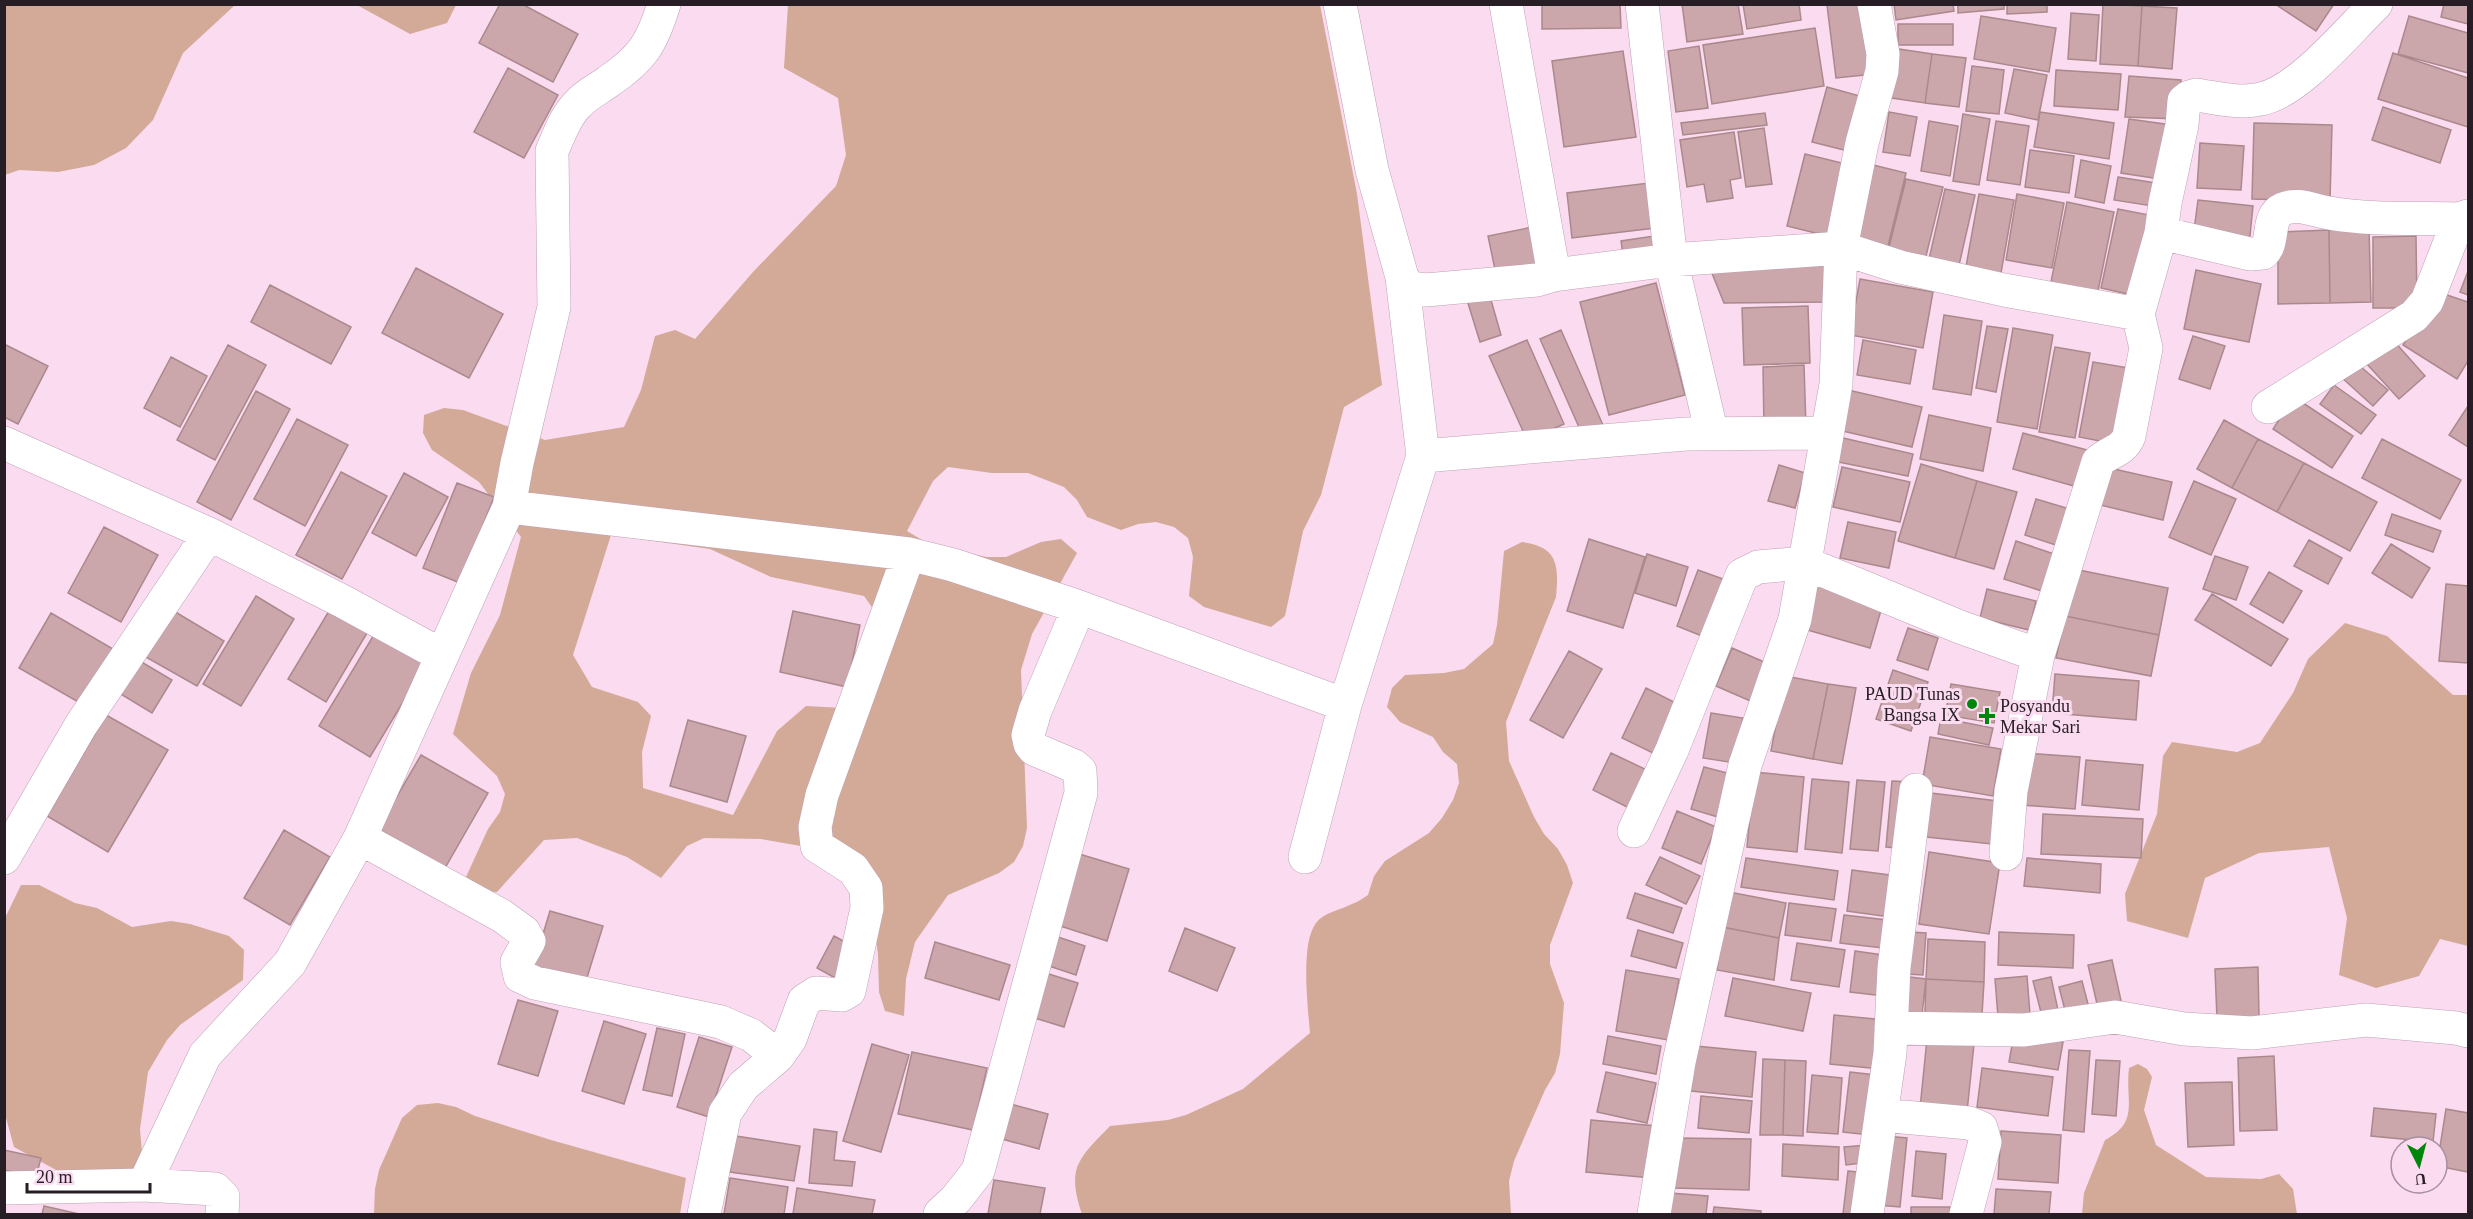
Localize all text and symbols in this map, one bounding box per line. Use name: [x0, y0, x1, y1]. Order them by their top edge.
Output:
place label: PAUD Tunas Bangsa IX: [1865, 684, 1960, 725]
place label: Posyandu Mekar Sari: [2000, 696, 2080, 737]
marker: PAUD Tunas Bangsa IX: [1965, 697, 1979, 711]
marker: Posyandu Mekar Sari: [1978, 707, 1996, 725]
north arrow: [2389, 1135, 2449, 1195]
scale bar: [27, 1156, 150, 1194]
text: 20 m: [36, 1167, 73, 1187]
text: U: [2413, 1170, 2427, 1189]

